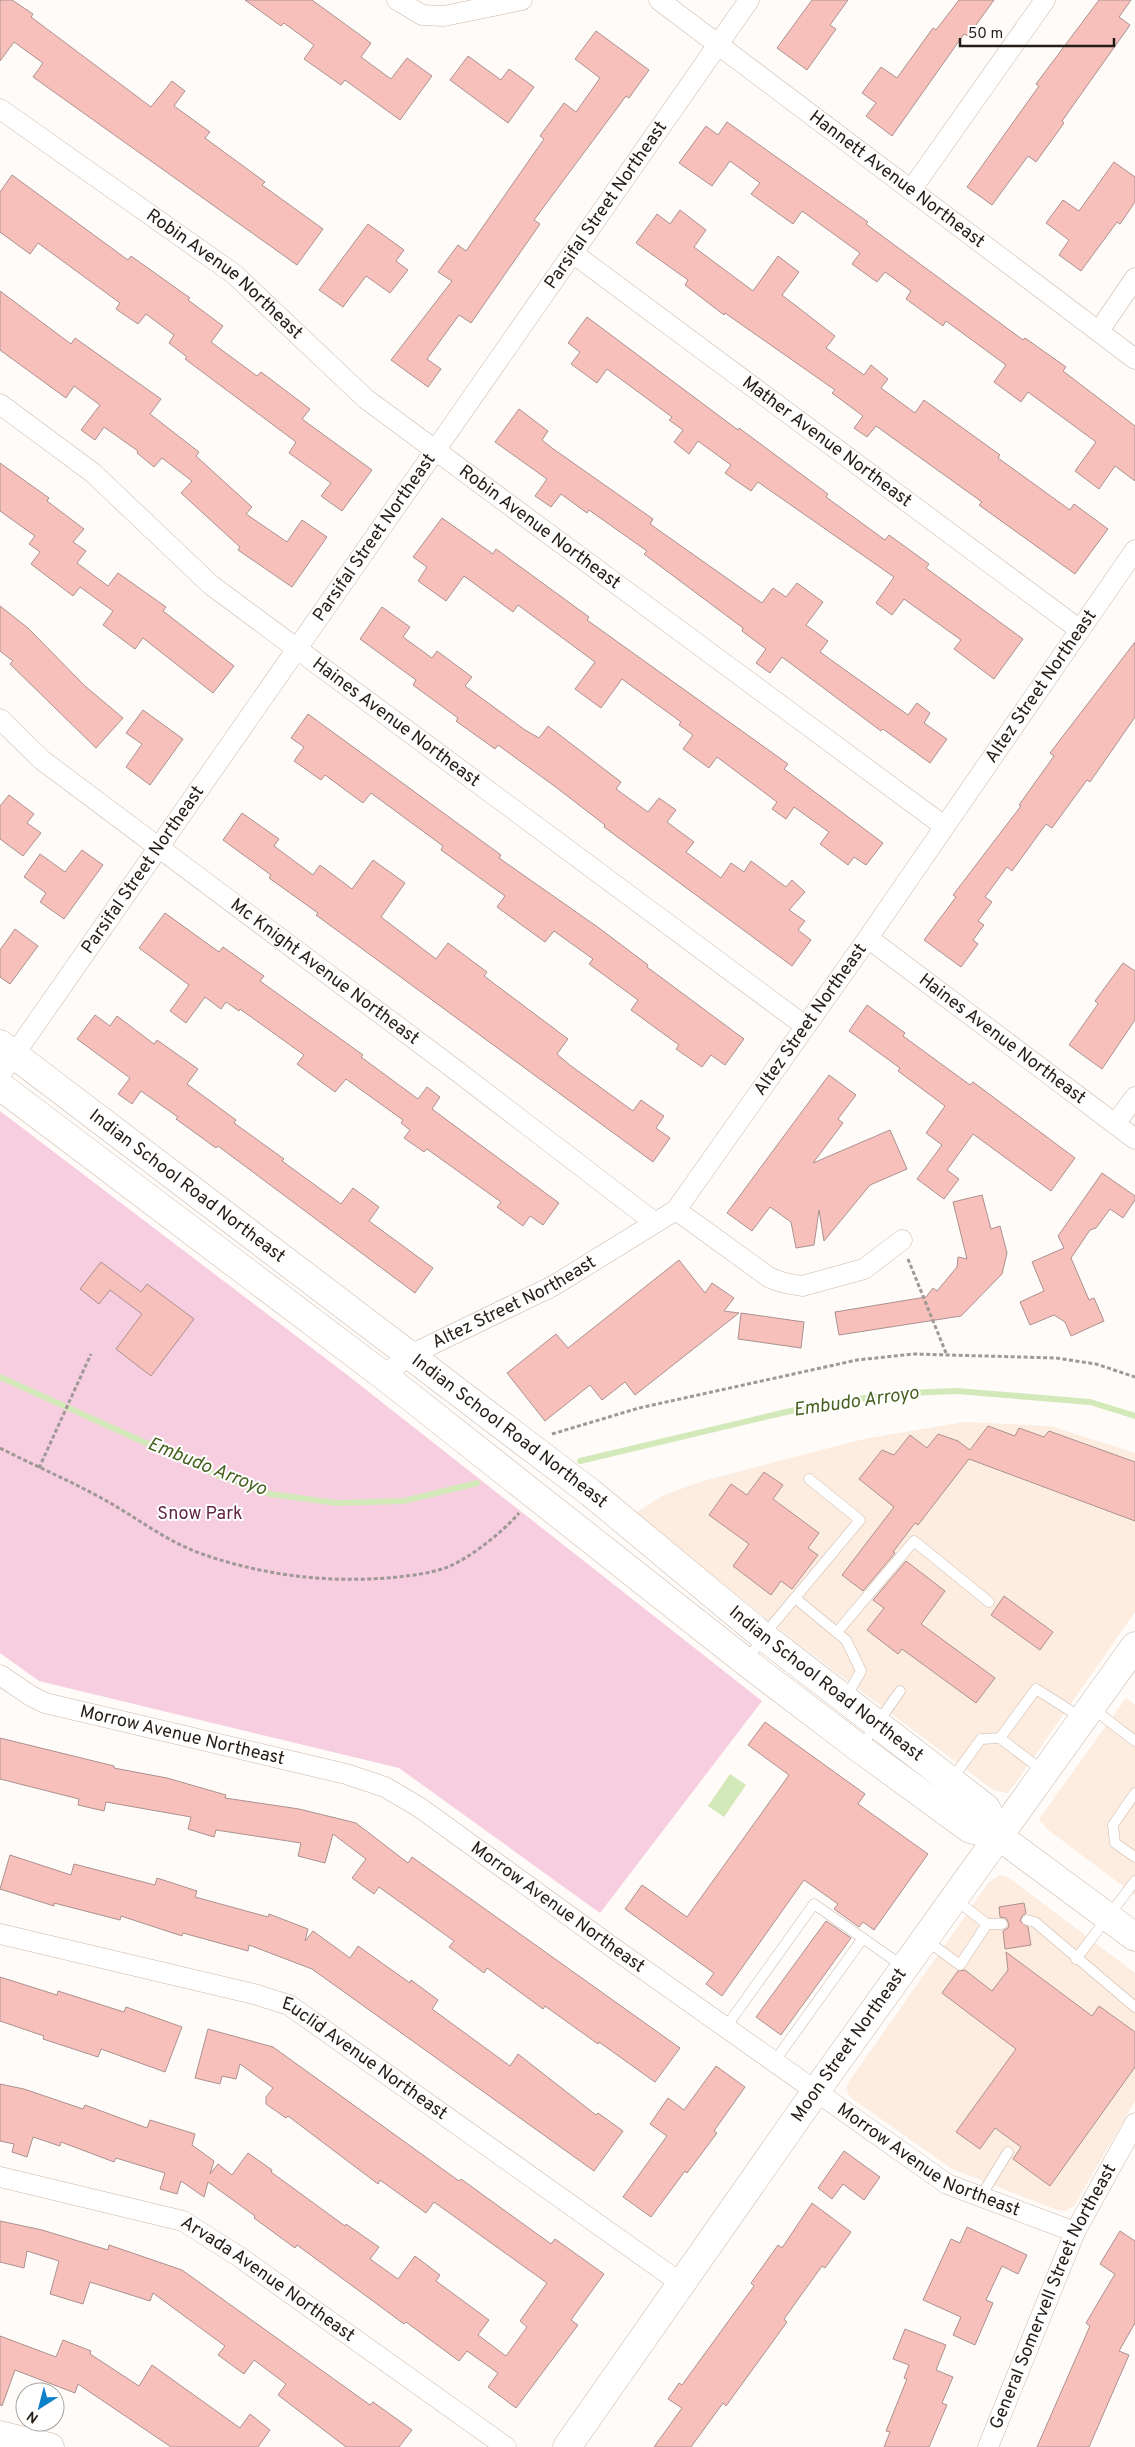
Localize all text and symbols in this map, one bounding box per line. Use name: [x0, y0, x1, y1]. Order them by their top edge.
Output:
scale bar: [960, 15, 1114, 47]
text: 50 m: [968, 25, 1003, 44]
street label: Hannett Avenue Northeast: [804, 106, 989, 253]
street label: Parsifal Street Northeast: [539, 117, 673, 294]
street label: Robin Avenue Northeast: [142, 204, 308, 345]
street label: Mather Avenue Northeast: [737, 371, 916, 513]
street label: Parsifal Street Northeast: [308, 449, 441, 626]
street label: Robin Avenue Northeast: [454, 460, 625, 595]
street label: Altez Street Northeast: [980, 605, 1102, 768]
street label: Haines Avenue Northeast: [308, 653, 485, 792]
street label: Parsifal Street Northeast: [76, 781, 209, 958]
street label: Mc Knight Avenue Northeast: [226, 894, 424, 1050]
street label: Altez Street Northeast: [749, 939, 872, 1100]
street label: Haines Avenue Northeast: [914, 969, 1090, 1109]
street label: Indian School Road Northeast: [84, 1104, 290, 1268]
street label: Altez Street Northeast: [428, 1251, 600, 1354]
street label: Indian School Road Northeast: [407, 1349, 612, 1513]
water label: Embudo Arroyo: [792, 1381, 921, 1423]
water label: Embudo Arroyo: [144, 1432, 271, 1502]
park label: Snow Park: [157, 1503, 243, 1526]
street label: Indian School Road Northeast: [724, 1601, 928, 1767]
street label: Morrow Avenue Northeast: [77, 1700, 287, 1771]
street label: Morrow Avenue Northeast: [466, 1837, 649, 1978]
street label: Moon Street Northeast: [786, 1964, 912, 2127]
street label: Euclid Avenue Northeast: [279, 1992, 452, 2125]
street label: Morrow Avenue Northeast: [832, 2098, 1023, 2222]
street label: General Somervell Street Northeast: [985, 2160, 1122, 2433]
street label: Arvada Avenue Northeast: [176, 2211, 359, 2347]
north arrow: [15, 2382, 65, 2432]
text: N: [24, 2406, 42, 2426]

